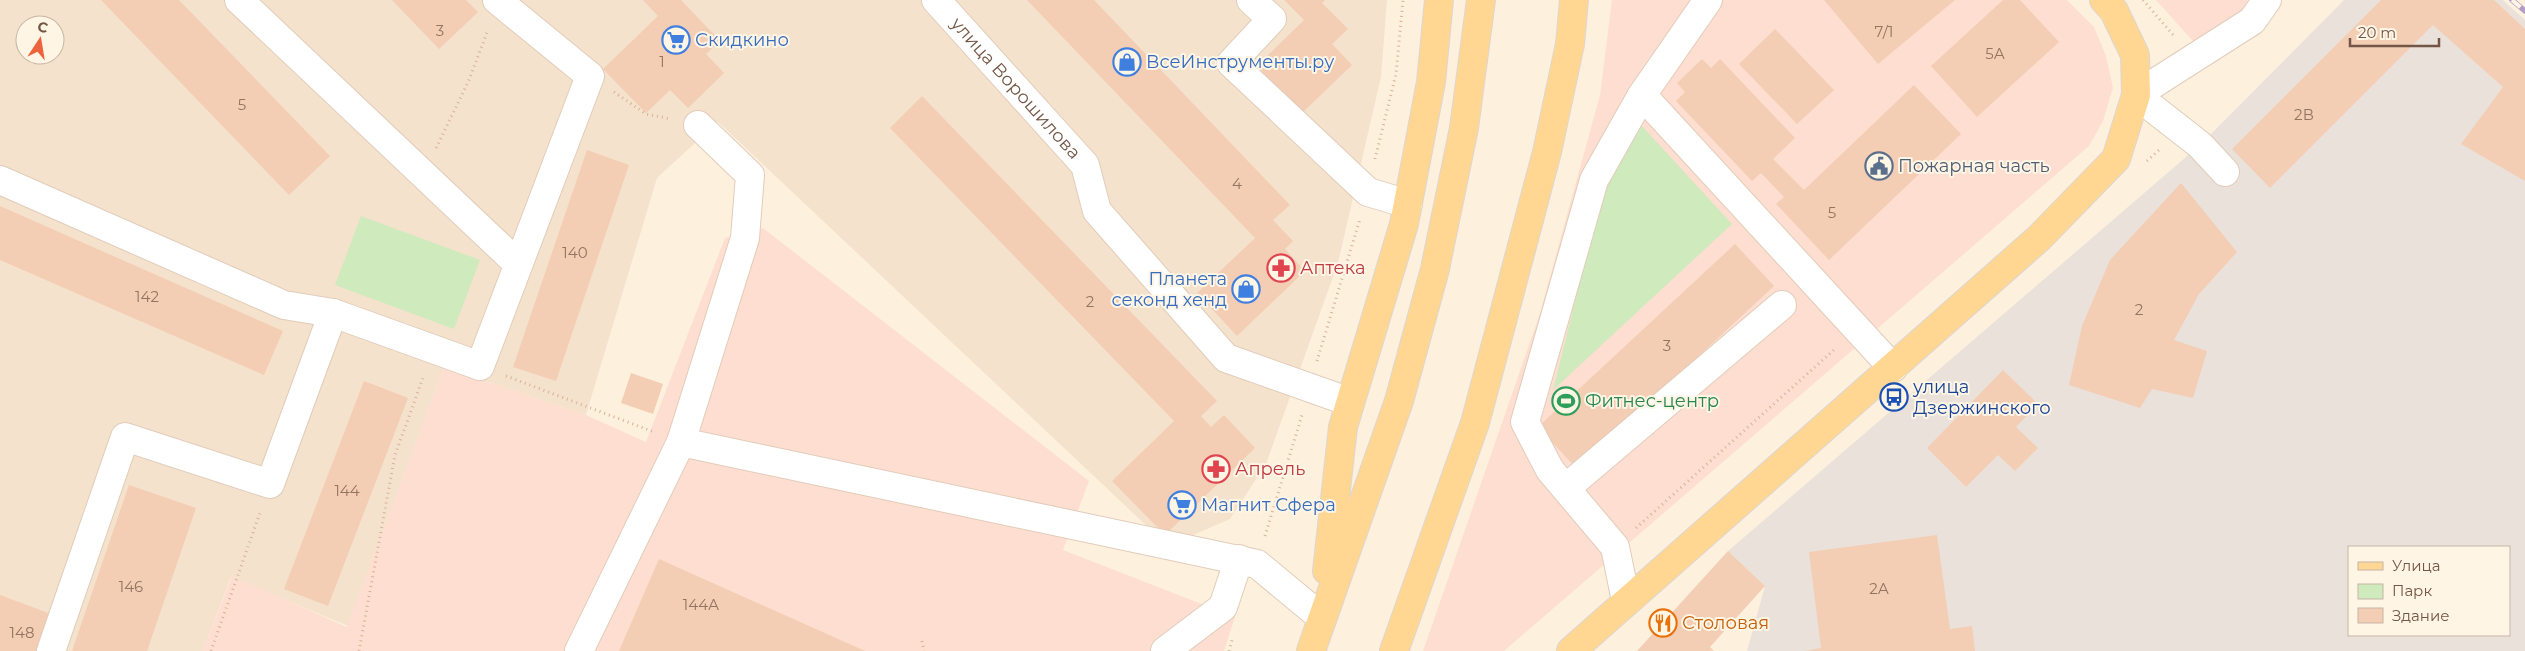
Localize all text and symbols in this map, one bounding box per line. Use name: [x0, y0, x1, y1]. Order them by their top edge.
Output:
street label: улица Ворошилова: [946, 12, 1085, 164]
north arrow: [15, 15, 65, 65]
scale bar: [2350, 15, 2439, 47]
text: С: [36, 17, 50, 37]
house number: 3: [436, 21, 444, 40]
house number: 7/1: [1874, 22, 1894, 41]
text: 20 m: [2358, 23, 2396, 42]
supermarket icon: Скидкино: [661, 25, 691, 55]
place label: Скидкино: [695, 29, 789, 51]
house number: 5А: [1985, 44, 2005, 63]
shop icon: ВсеИнструменты.ру: [1112, 47, 1142, 77]
place label: ВсеИнструменты.ру: [1146, 51, 1334, 73]
house number: 1: [659, 52, 665, 71]
house number: 5: [238, 95, 246, 114]
house number: 2В: [2294, 105, 2314, 124]
public building icon: Пожарная часть: [1864, 151, 1894, 181]
place label: Пожарная часть: [1898, 155, 2050, 177]
house number: 4: [1232, 174, 1242, 193]
house number: 5: [1828, 203, 1836, 222]
house number: 140: [562, 243, 588, 262]
pharmacy icon: Аптека: [1266, 253, 1296, 283]
place label: Аптека: [1300, 257, 1366, 279]
place label: Планета секонд хенд: [1112, 268, 1227, 311]
shop icon: Планета секонд хенд: [1231, 274, 1261, 304]
house number: 142: [135, 287, 159, 306]
house number: 2: [1086, 292, 1094, 311]
house number: 2: [2135, 300, 2143, 319]
house number: 3: [1663, 336, 1671, 355]
place label: улица Дзержинского: [1912, 376, 2051, 419]
bus stop icon: улица Дзержинского: [1879, 382, 1909, 412]
sports icon: Фитнес-центр: [1551, 386, 1581, 416]
place label: Фитнес-центр: [1585, 390, 1719, 412]
pharmacy icon: Апрель: [1201, 454, 1231, 484]
place label: Апрель: [1235, 458, 1305, 480]
house number: 144: [334, 481, 360, 500]
supermarket icon: Магнит Сфера: [1167, 490, 1197, 520]
place label: Магнит Сфера: [1201, 494, 1336, 516]
legend: [2348, 546, 2510, 636]
text: Улица: [2392, 556, 2440, 575]
house number: 146: [119, 577, 143, 596]
house number: 2А: [1869, 579, 1889, 598]
text: Парк: [2392, 581, 2432, 600]
house number: 144А: [683, 595, 719, 614]
text: Здание: [2392, 606, 2450, 625]
restaurant icon: Столовая: [1648, 608, 1678, 638]
place label: Столовая: [1682, 612, 1769, 634]
house number: 148: [9, 623, 35, 642]

